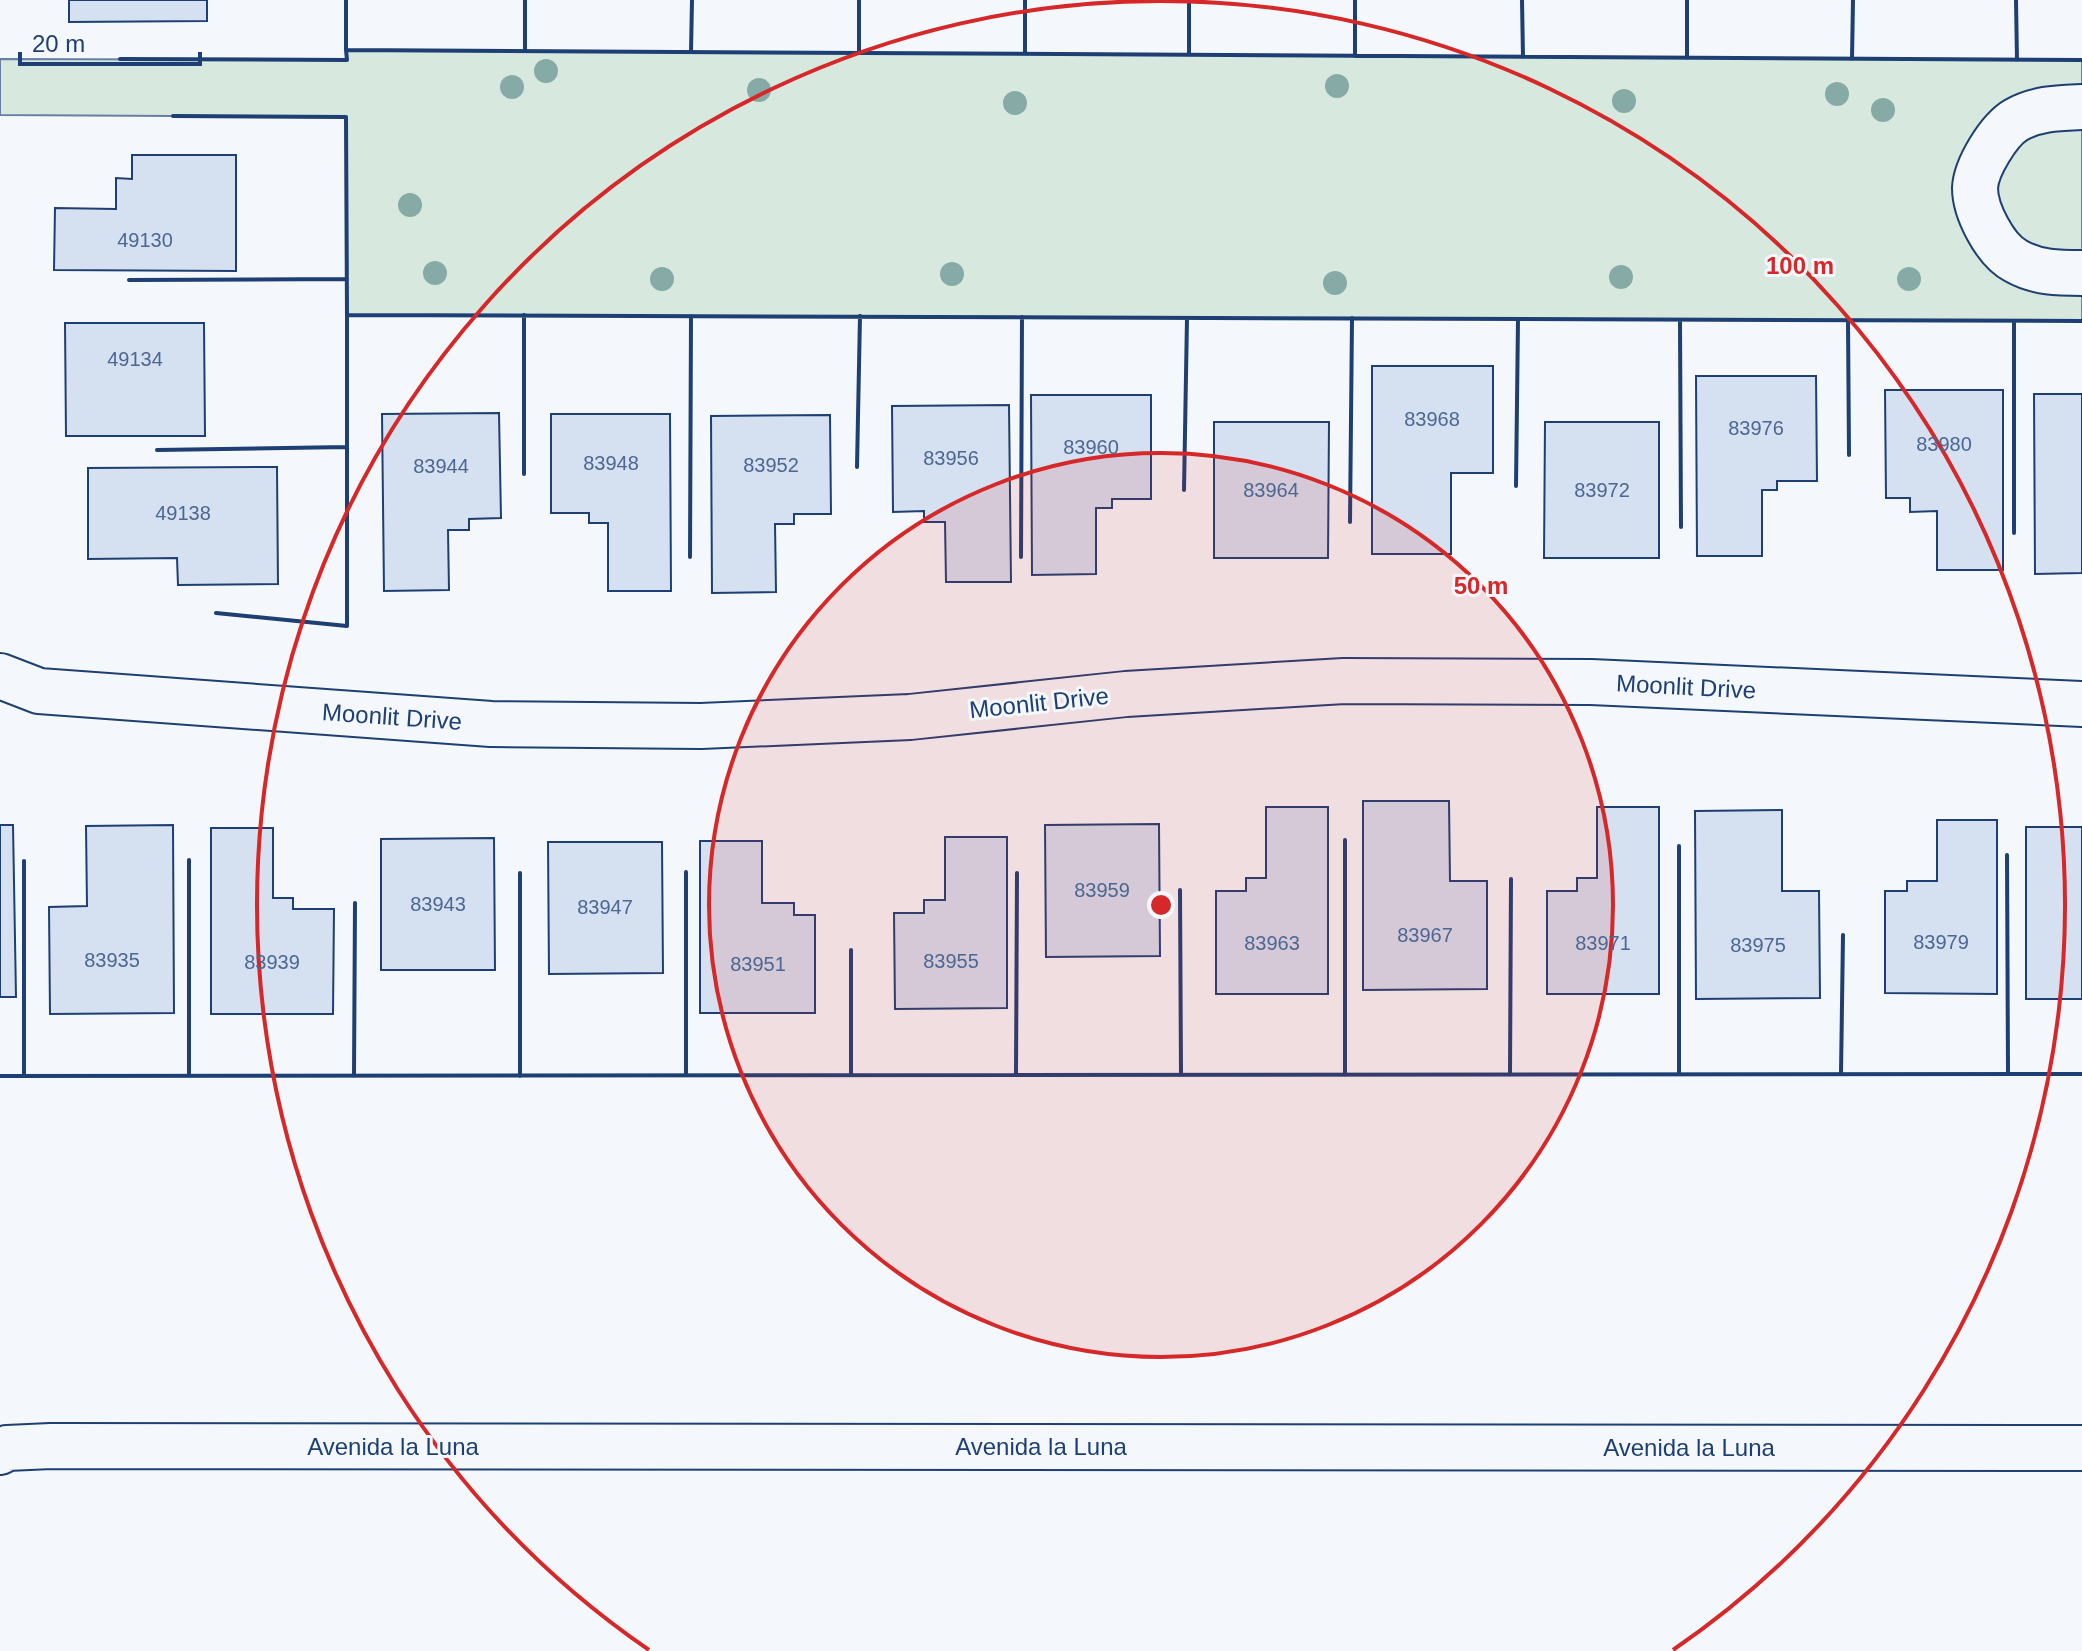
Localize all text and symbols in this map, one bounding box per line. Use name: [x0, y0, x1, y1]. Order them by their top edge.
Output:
scale bar: [20, 16, 200, 66]
text: 20 m: [32, 30, 85, 57]
house number: 49130: [117, 229, 173, 251]
text: 100 m: [1766, 252, 1834, 279]
house number: 49134: [107, 348, 163, 370]
house number: 83968: [1404, 408, 1460, 430]
house number: 83976: [1728, 417, 1784, 439]
house number: 83980: [1916, 433, 1972, 455]
house number: 83960: [1063, 436, 1119, 458]
house number: 83956: [923, 447, 979, 469]
house number: 83948: [583, 452, 639, 474]
house number: 83952: [743, 454, 799, 476]
house number: 83944: [413, 455, 469, 477]
house number: 83964: [1243, 479, 1299, 501]
house number: 83972: [1574, 479, 1630, 501]
house number: 49138: [155, 502, 211, 524]
text: 50 m: [1454, 572, 1508, 599]
street label: Moonlit Drive: [1615, 669, 1757, 704]
street label: Moonlit Drive: [968, 682, 1110, 723]
street label: Moonlit Drive: [321, 698, 463, 735]
house number: 83959: [1074, 879, 1130, 901]
centre of rings: [1147, 891, 1175, 919]
house number: 83943: [410, 893, 466, 915]
house number: 83947: [577, 896, 633, 918]
house number: 83967: [1397, 924, 1453, 946]
house number: 83979: [1913, 931, 1969, 953]
house number: 83963: [1244, 932, 1300, 954]
house number: 83971: [1575, 932, 1631, 954]
house number: 83975: [1730, 934, 1786, 956]
house number: 83935: [84, 949, 140, 971]
house number: 83955: [923, 950, 979, 972]
house number: 83939: [244, 951, 300, 973]
house number: 83951: [730, 953, 786, 975]
street label: Avenida la Luna: [307, 1433, 480, 1460]
street label: Avenida la Luna: [955, 1433, 1128, 1460]
street label: Avenida la Luna: [1603, 1434, 1776, 1461]

